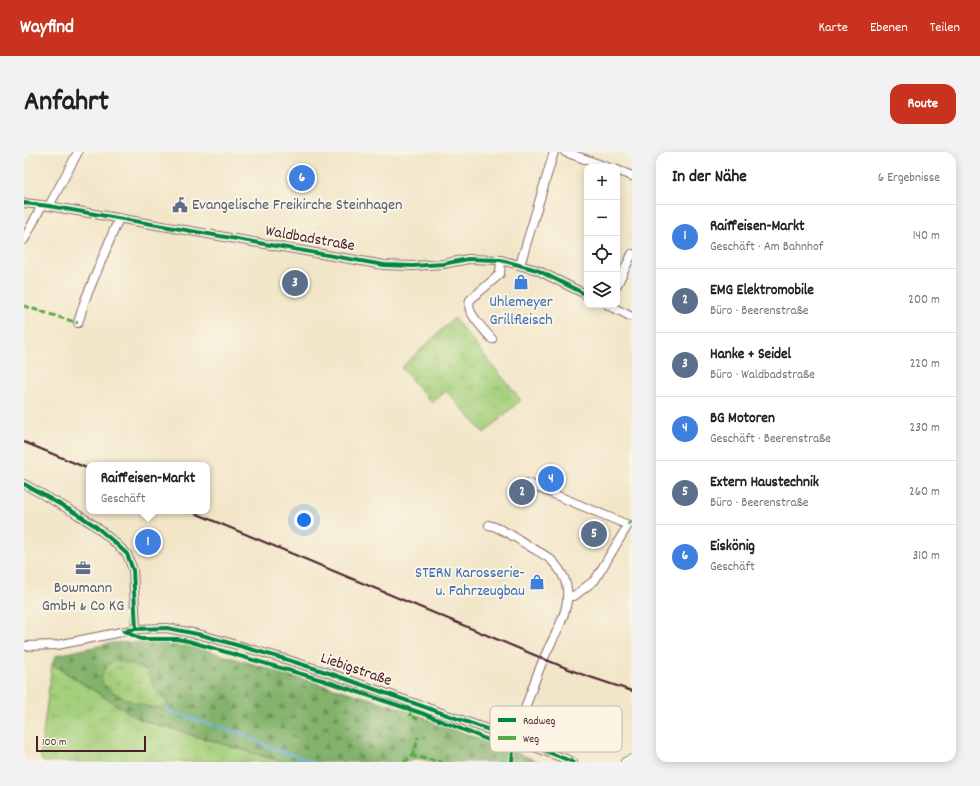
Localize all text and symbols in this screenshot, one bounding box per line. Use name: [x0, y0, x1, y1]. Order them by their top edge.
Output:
text: Wayfind: [20, 15, 74, 42]
text: Karte: [818, 18, 848, 38]
text: Ebenen: [870, 18, 908, 38]
text: Teilen: [930, 18, 960, 38]
text: Anfahrt: [24, 84, 109, 124]
button: Route: [890, 84, 956, 124]
pin: 6: [289, 163, 315, 193]
map controls: [584, 164, 620, 308]
button: +: [584, 164, 620, 200]
text: In der Nähe: [672, 166, 747, 190]
text: 6 Ergebnisse: [878, 169, 940, 188]
place label: Evangelische Freikirche Steinhagen: [192, 194, 402, 217]
public building icon: Evangelische Freikirche Steinhagen: [171, 196, 189, 214]
button: −: [584, 200, 620, 236]
text: Raiffeisen-Markt: [710, 216, 805, 238]
street label: Waldbadstraße: [263, 220, 357, 258]
text: 1: [684, 227, 686, 246]
text: 140 m: [913, 227, 940, 246]
button: locate: [584, 236, 620, 272]
text: Geschäft · Am Bahnhof: [710, 238, 823, 257]
pin: 3: [282, 268, 308, 298]
button: layers: [584, 272, 620, 308]
shop icon: Uhlemeyer Grillfleisch: [512, 273, 530, 291]
text: EMG Elektromobile: [710, 280, 814, 302]
place label: Uhlemeyer Grillfleisch: [489, 291, 553, 332]
text: 2: [682, 291, 688, 310]
text: 200 m: [908, 291, 940, 310]
text: Büro · Beerenstraße: [710, 302, 809, 321]
text: Hanke + Seidel: [710, 344, 791, 366]
text: 3: [682, 355, 688, 374]
text: 220 m: [910, 355, 940, 374]
text: Büro · Waldbadstraße: [710, 366, 815, 385]
text: BG Motoren: [710, 408, 775, 430]
text: 4: [682, 419, 688, 438]
text: 230 m: [910, 419, 940, 438]
text: Geschäft · Beerenstraße: [710, 430, 831, 449]
popup: [86, 462, 210, 514]
pin: 4: [538, 464, 564, 494]
text: Raiffeisen-Markt: [101, 468, 195, 490]
text: Extern Haustechnik: [710, 472, 819, 494]
pin: 2: [509, 477, 535, 507]
text: 5: [682, 483, 688, 502]
text: 260 m: [909, 483, 940, 502]
text: Geschäft: [101, 490, 145, 509]
text: Büro · Beerenstraße: [710, 494, 809, 513]
your location: [294, 510, 314, 530]
pin: 5: [581, 519, 607, 549]
pin: 1: [135, 527, 161, 557]
text: Eiskönig: [710, 536, 755, 558]
text: 6: [682, 547, 688, 566]
text: 310 m: [912, 547, 940, 566]
text: Geschäft: [710, 558, 755, 577]
office icon: Bowmann GmbH & Co KG: [74, 559, 92, 577]
place label: STERN Karosserie- u. Fahrzeugbau: [415, 562, 525, 603]
shop icon: STERN Karosserie- u. Fahrzeugbau: [528, 573, 546, 591]
place label: Bowmann GmbH & Co KG: [42, 577, 124, 618]
street label: Liebigstraße: [317, 647, 395, 693]
legend: [490, 706, 622, 752]
text: Radweg: [523, 714, 556, 730]
text: Weg: [523, 732, 539, 748]
scale bar: [36, 734, 146, 753]
text: 100 m: [42, 735, 66, 751]

